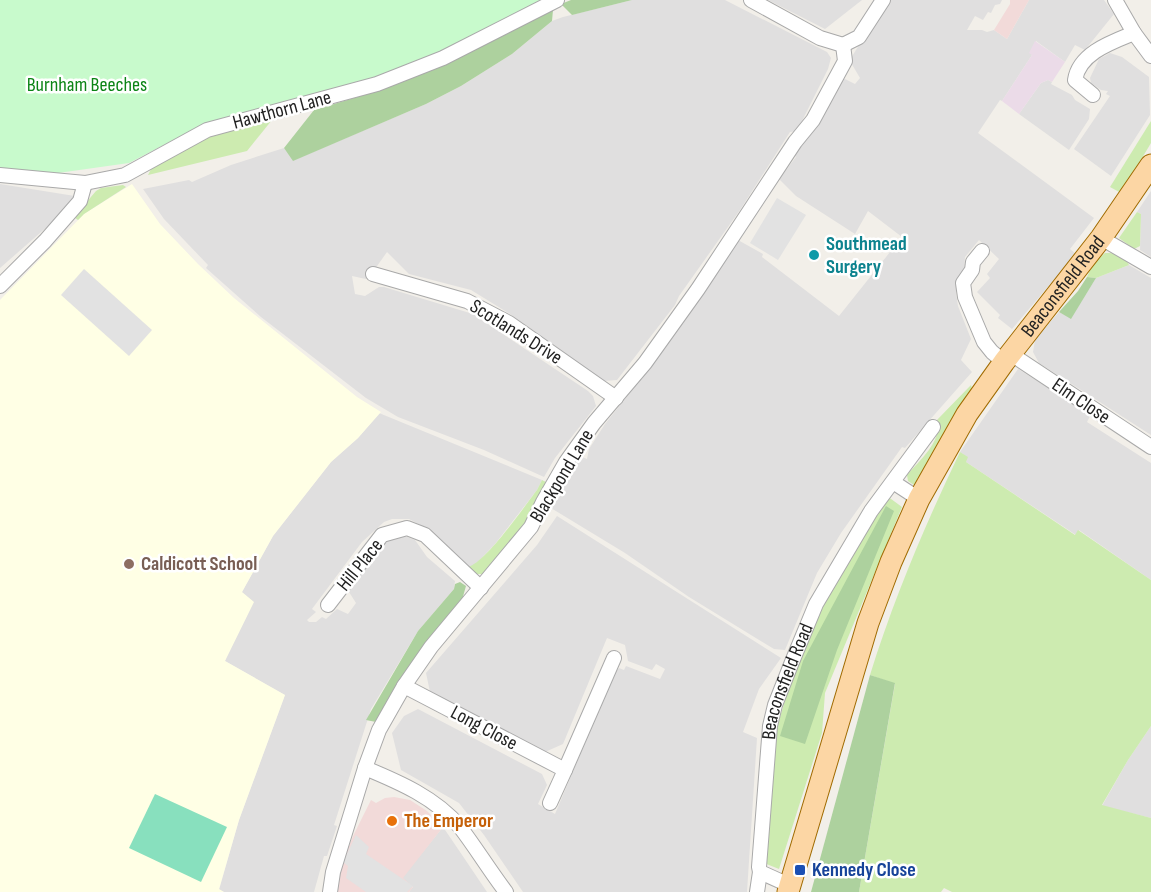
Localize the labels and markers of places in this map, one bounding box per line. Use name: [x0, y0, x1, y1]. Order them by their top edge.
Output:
place label: Southmead Surgery: [826, 232, 907, 279]
marker: Southmead Surgery: [807, 248, 821, 262]
place label: Caldicott School: [141, 552, 257, 576]
marker: Caldicott School: [122, 557, 136, 571]
place label: The Emperor: [404, 809, 493, 833]
marker: The Emperor: [385, 814, 399, 828]
place label: Kennedy Close: [812, 858, 916, 882]
marker: Kennedy Close: [793, 863, 807, 877]

